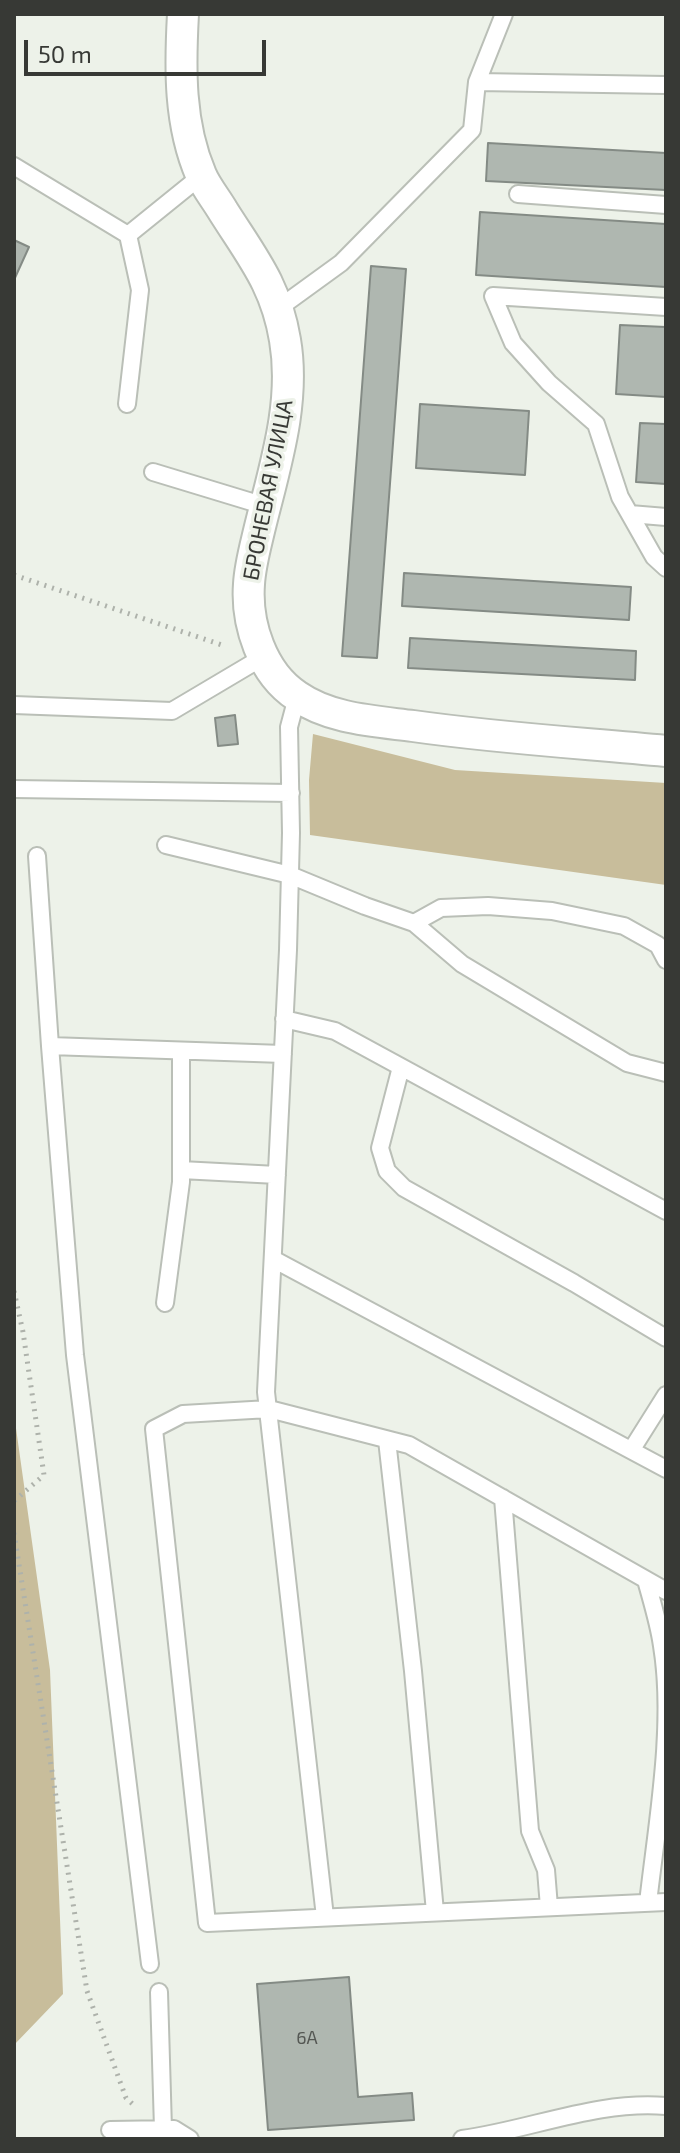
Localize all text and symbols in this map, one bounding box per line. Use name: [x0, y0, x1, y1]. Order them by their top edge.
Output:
scale bar: [28, 24, 270, 74]
text: 50 m: [38, 39, 92, 68]
street label: БРОНЕВАЯ УЛИЦА: [238, 397, 298, 583]
house number: 6А: [296, 2027, 318, 2049]

